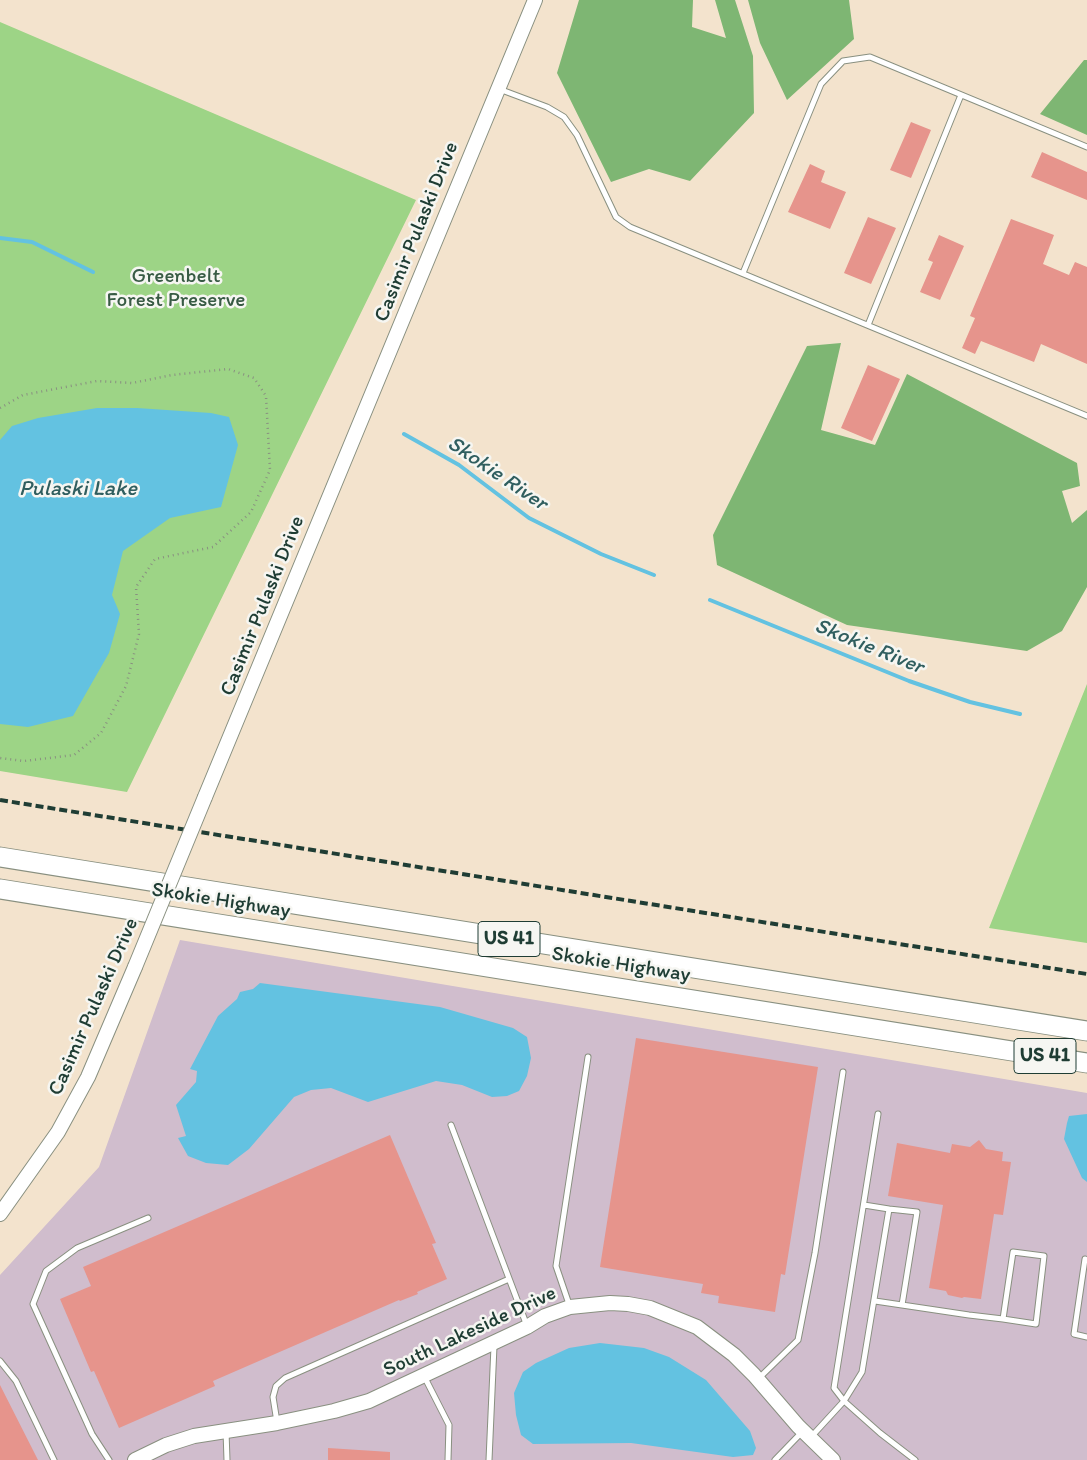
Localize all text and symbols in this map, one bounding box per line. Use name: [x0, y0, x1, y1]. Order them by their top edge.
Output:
street label: Casimir Pulaski Drive: [369, 138, 465, 326]
park label: Greenbelt Forest Preserve: [107, 264, 245, 314]
water label: Skokie River: [442, 431, 552, 517]
water label: Pulaski Lake: [19, 476, 137, 502]
street label: Casimir Pulaski Drive: [215, 512, 311, 700]
water label: Skokie River: [811, 613, 927, 681]
street label: Skokie Highway: [150, 878, 292, 924]
street label: Casimir Pulaski Drive: [43, 914, 145, 1100]
road number: US 41: [478, 922, 540, 956]
street label: Skokie Highway: [550, 942, 692, 988]
road number: US 41: [1014, 1038, 1076, 1074]
street label: South Lakeside Drive: [380, 1281, 560, 1383]

